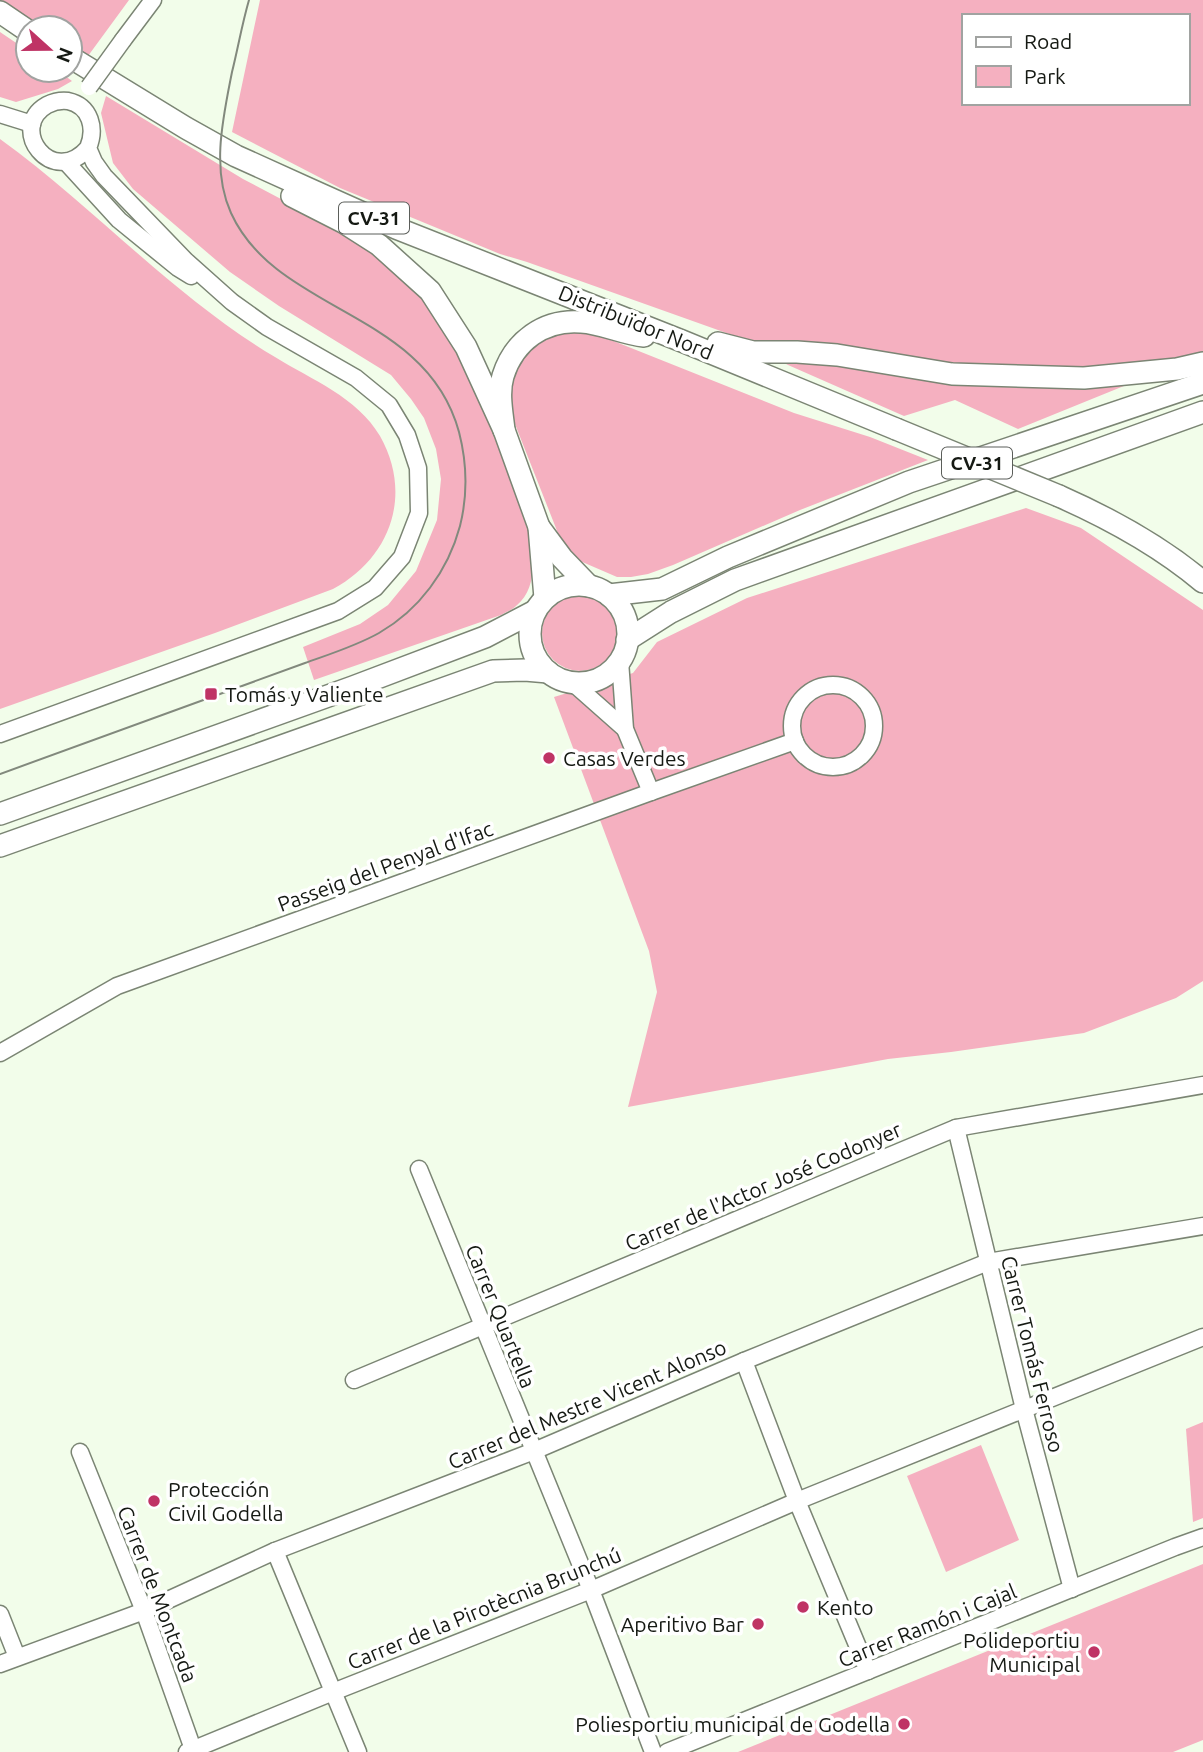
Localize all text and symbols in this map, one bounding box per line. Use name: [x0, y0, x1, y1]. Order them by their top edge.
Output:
north arrow: [14, 14, 84, 84]
legend: [962, 14, 1189, 105]
text: Road: [1024, 29, 1072, 53]
text: N: [52, 45, 78, 66]
text: Park: [1024, 64, 1066, 88]
road number: CV-31: [339, 202, 409, 233]
street label: Distribuïdor Nord: [555, 280, 717, 364]
road number: CV-31: [942, 447, 1012, 478]
place label: Tomás y Valiente: [225, 682, 384, 706]
marker: Tomás y Valiente: [203, 686, 219, 702]
place label: Casas Verdes: [563, 746, 686, 770]
marker: Casas Verdes: [541, 750, 557, 766]
street label: Passeig del Penyal d'Ifac: [274, 816, 496, 916]
street label: Carrer de l'Actor José Codonyer: [621, 1117, 905, 1255]
street label: Carrer Quartella: [461, 1241, 541, 1391]
street label: Carrer Tomás Ferroso: [997, 1253, 1069, 1455]
street label: Carrer del Mestre Vicent Alonso: [444, 1334, 730, 1474]
place label: Protección Civil Godella: [168, 1477, 284, 1525]
marker: Protección Civil Godella: [146, 1493, 162, 1509]
street label: Carrer de Montcada: [113, 1502, 203, 1686]
street label: Carrer de la Pirotècnia Brunchú: [344, 1542, 624, 1674]
street label: Carrer Ramón i Cajal: [834, 1578, 1020, 1672]
place label: Kento: [817, 1595, 874, 1619]
marker: Kento: [795, 1599, 811, 1615]
place label: Aperitivo Bar: [621, 1612, 744, 1636]
marker: Aperitivo Bar: [750, 1616, 766, 1632]
place label: Polideportiu Municipal: [963, 1628, 1080, 1676]
marker: Polideportiu Municipal: [1086, 1644, 1102, 1660]
place label: Poliesportiu municipal de Godella: [575, 1712, 890, 1736]
marker: Poliesportiu municipal de Godella: [896, 1716, 912, 1732]

